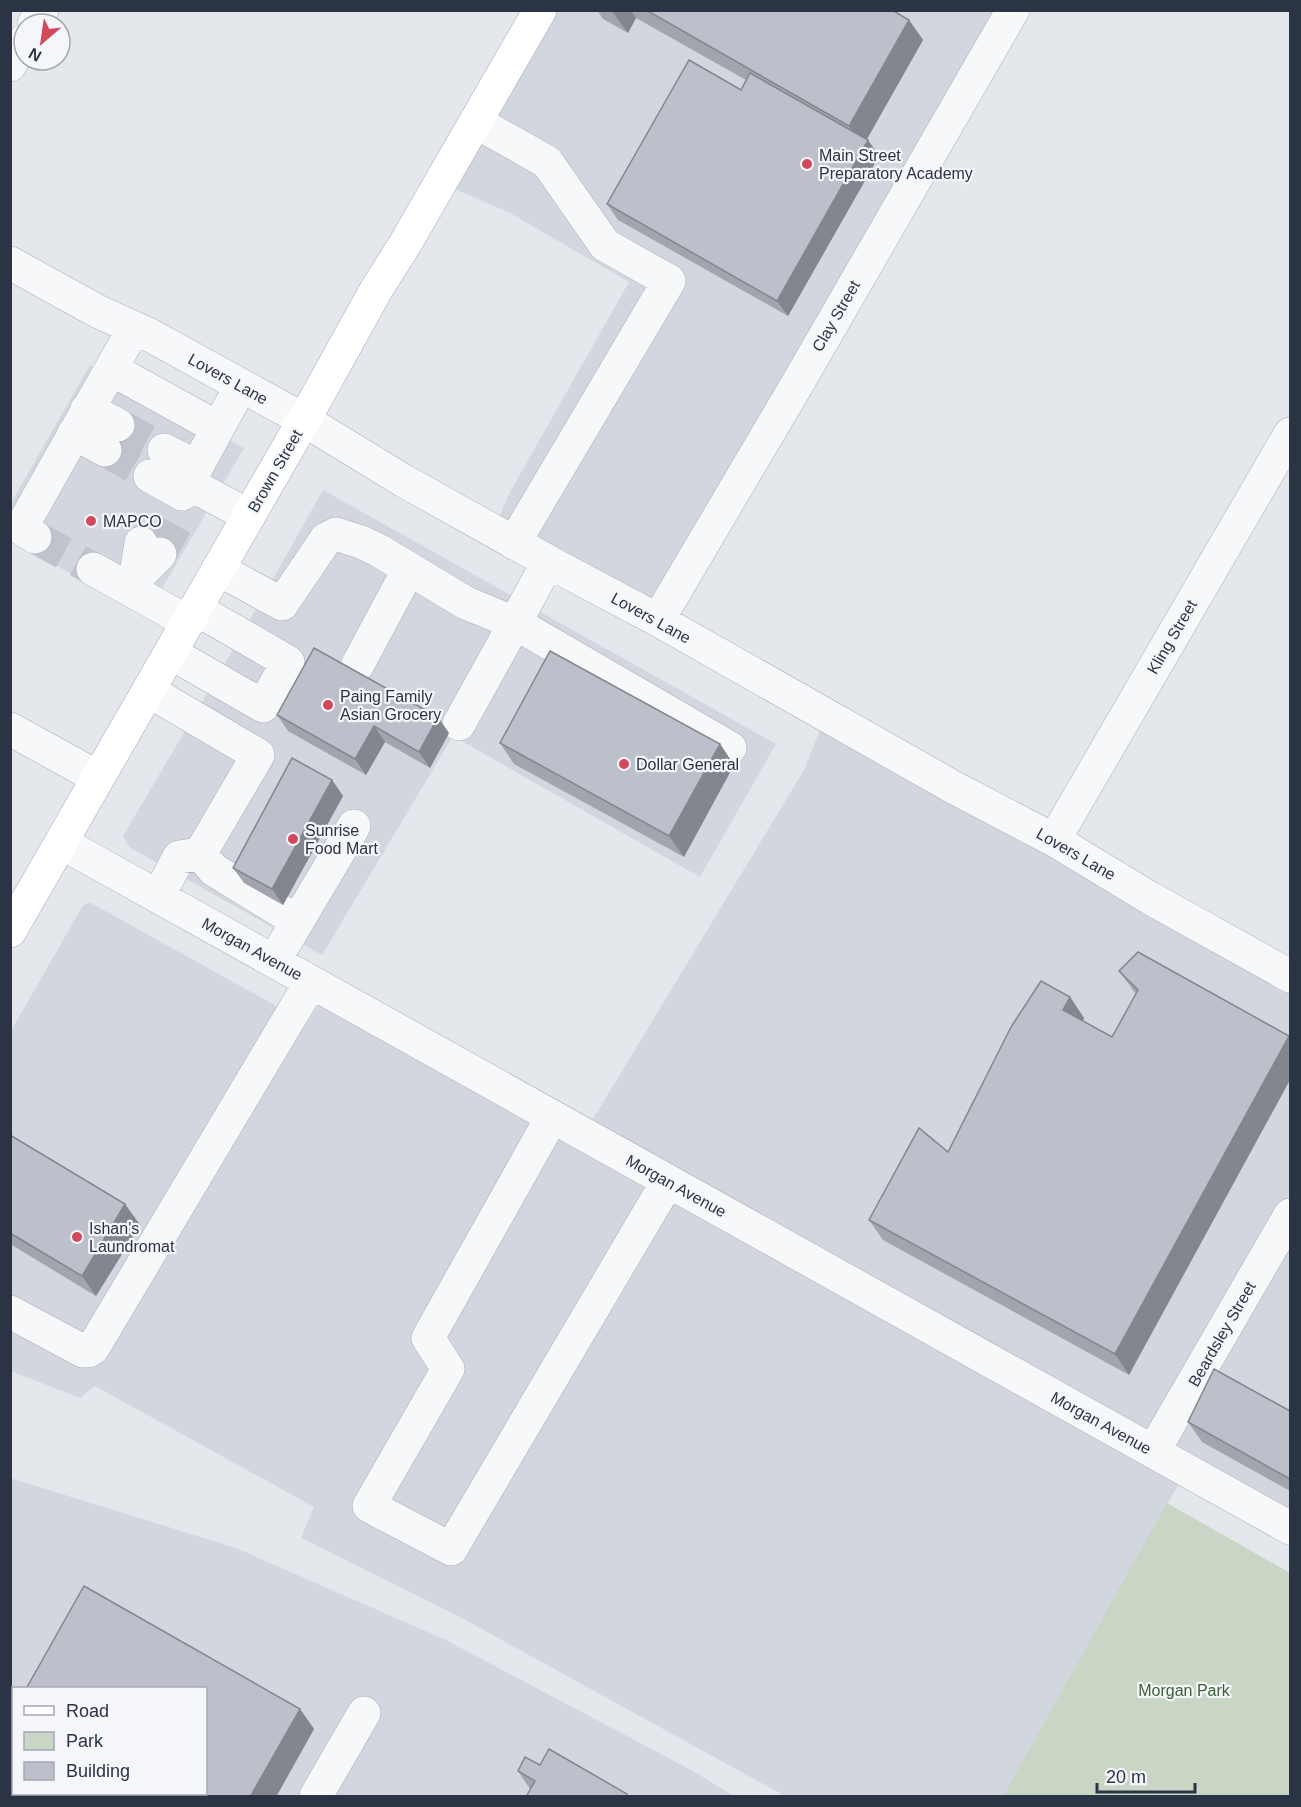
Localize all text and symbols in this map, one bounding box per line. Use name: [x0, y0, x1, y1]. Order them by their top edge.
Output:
north arrow: [12, 12, 72, 72]
text: N: [26, 44, 44, 65]
place label: Main Street Preparatory Academy: [819, 147, 973, 182]
marker: Main Street Preparatory Academy: [800, 157, 814, 171]
street label: Clay Street: [809, 277, 863, 355]
street label: Lovers Lane: [185, 350, 271, 408]
street label: Brown Street: [245, 426, 306, 515]
place label: MAPCO: [103, 513, 162, 530]
marker: MAPCO: [84, 514, 98, 528]
street label: Lovers Lane: [608, 589, 694, 647]
street label: Kling Street: [1144, 596, 1200, 677]
place label: Paing Family Asian Grocery: [340, 688, 441, 723]
marker: Paing Family Asian Grocery: [321, 698, 335, 712]
place label: Dollar General: [636, 756, 739, 773]
marker: Dollar General: [617, 757, 631, 771]
place label: Sunrise Food Mart: [305, 822, 378, 857]
street label: Lovers Lane: [1034, 825, 1118, 883]
marker: Sunrise Food Mart: [286, 832, 300, 846]
street label: Morgan Avenue: [199, 914, 305, 984]
street label: Morgan Avenue: [623, 1151, 729, 1221]
place label: Ishan's Laundromat: [89, 1220, 175, 1255]
marker: Ishan's Laundromat: [70, 1230, 84, 1244]
street label: Beardsley Street: [1185, 1278, 1259, 1389]
street label: Morgan Avenue: [1048, 1388, 1154, 1458]
park label: Morgan Park: [1138, 1682, 1231, 1699]
legend: [12, 1687, 207, 1795]
text: Road: [66, 1701, 109, 1721]
text: Park: [66, 1731, 104, 1751]
scale bar: [1097, 1756, 1194, 1794]
text: Building: [66, 1761, 130, 1781]
text: 20 m: [1106, 1767, 1146, 1787]

